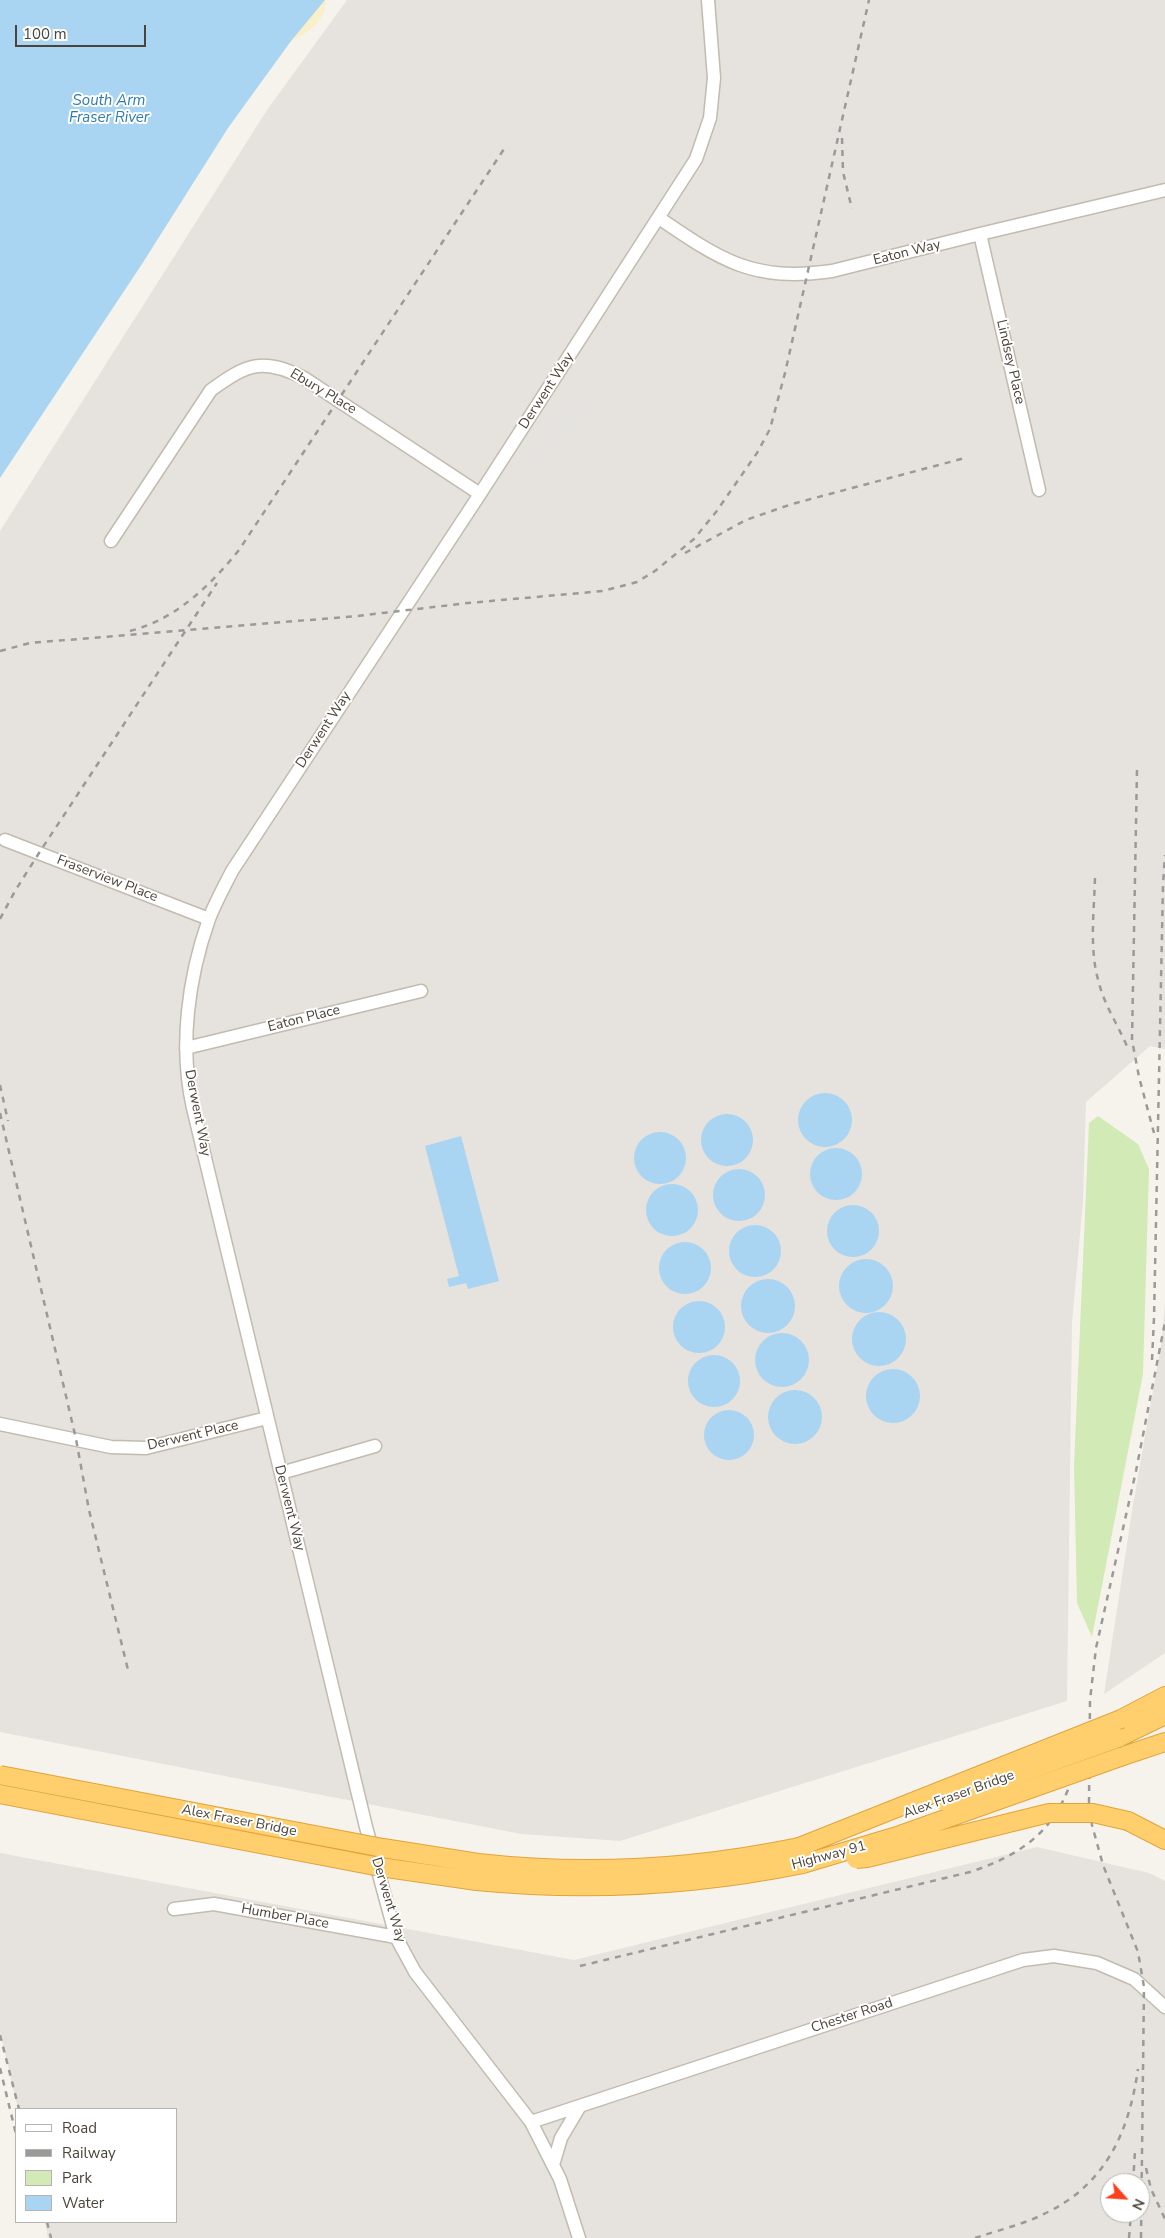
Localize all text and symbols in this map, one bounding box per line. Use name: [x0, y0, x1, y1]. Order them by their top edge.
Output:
scale bar: [18, 15, 149, 47]
text: 100 m: [23, 24, 67, 44]
water label: South Arm Fraser River: [69, 92, 149, 127]
street label: Eaton Way: [872, 237, 942, 269]
street label: Lindsey Place: [992, 318, 1028, 406]
street label: Derwent Way: [516, 350, 578, 432]
street label: Ebury Place: [287, 366, 359, 418]
street label: Derwent Way: [293, 689, 355, 771]
street label: Fraserview Place: [54, 852, 160, 906]
street label: Eaton Place: [266, 1002, 342, 1036]
street label: Derwent Way: [180, 1068, 214, 1158]
street label: Derwent Place: [146, 1417, 240, 1455]
street label: Derwent Way: [270, 1463, 308, 1553]
street label: Alex Fraser Bridge: [901, 1767, 1017, 1823]
street label: Alex Fraser Bridge: [180, 1802, 298, 1840]
street label: Highway 91: [790, 1838, 868, 1874]
street label: Derwent Way: [367, 1855, 409, 1945]
street label: Humber Place: [240, 1901, 330, 1933]
street label: Chester Road: [809, 1995, 895, 2037]
legend: [15, 2108, 178, 2223]
text: Road: [62, 2118, 97, 2138]
text: Railway: [62, 2143, 116, 2163]
text: Park: [62, 2168, 92, 2188]
north arrow: [1100, 2173, 1150, 2223]
text: Water: [62, 2193, 104, 2213]
text: N: [1127, 2195, 1149, 2213]

